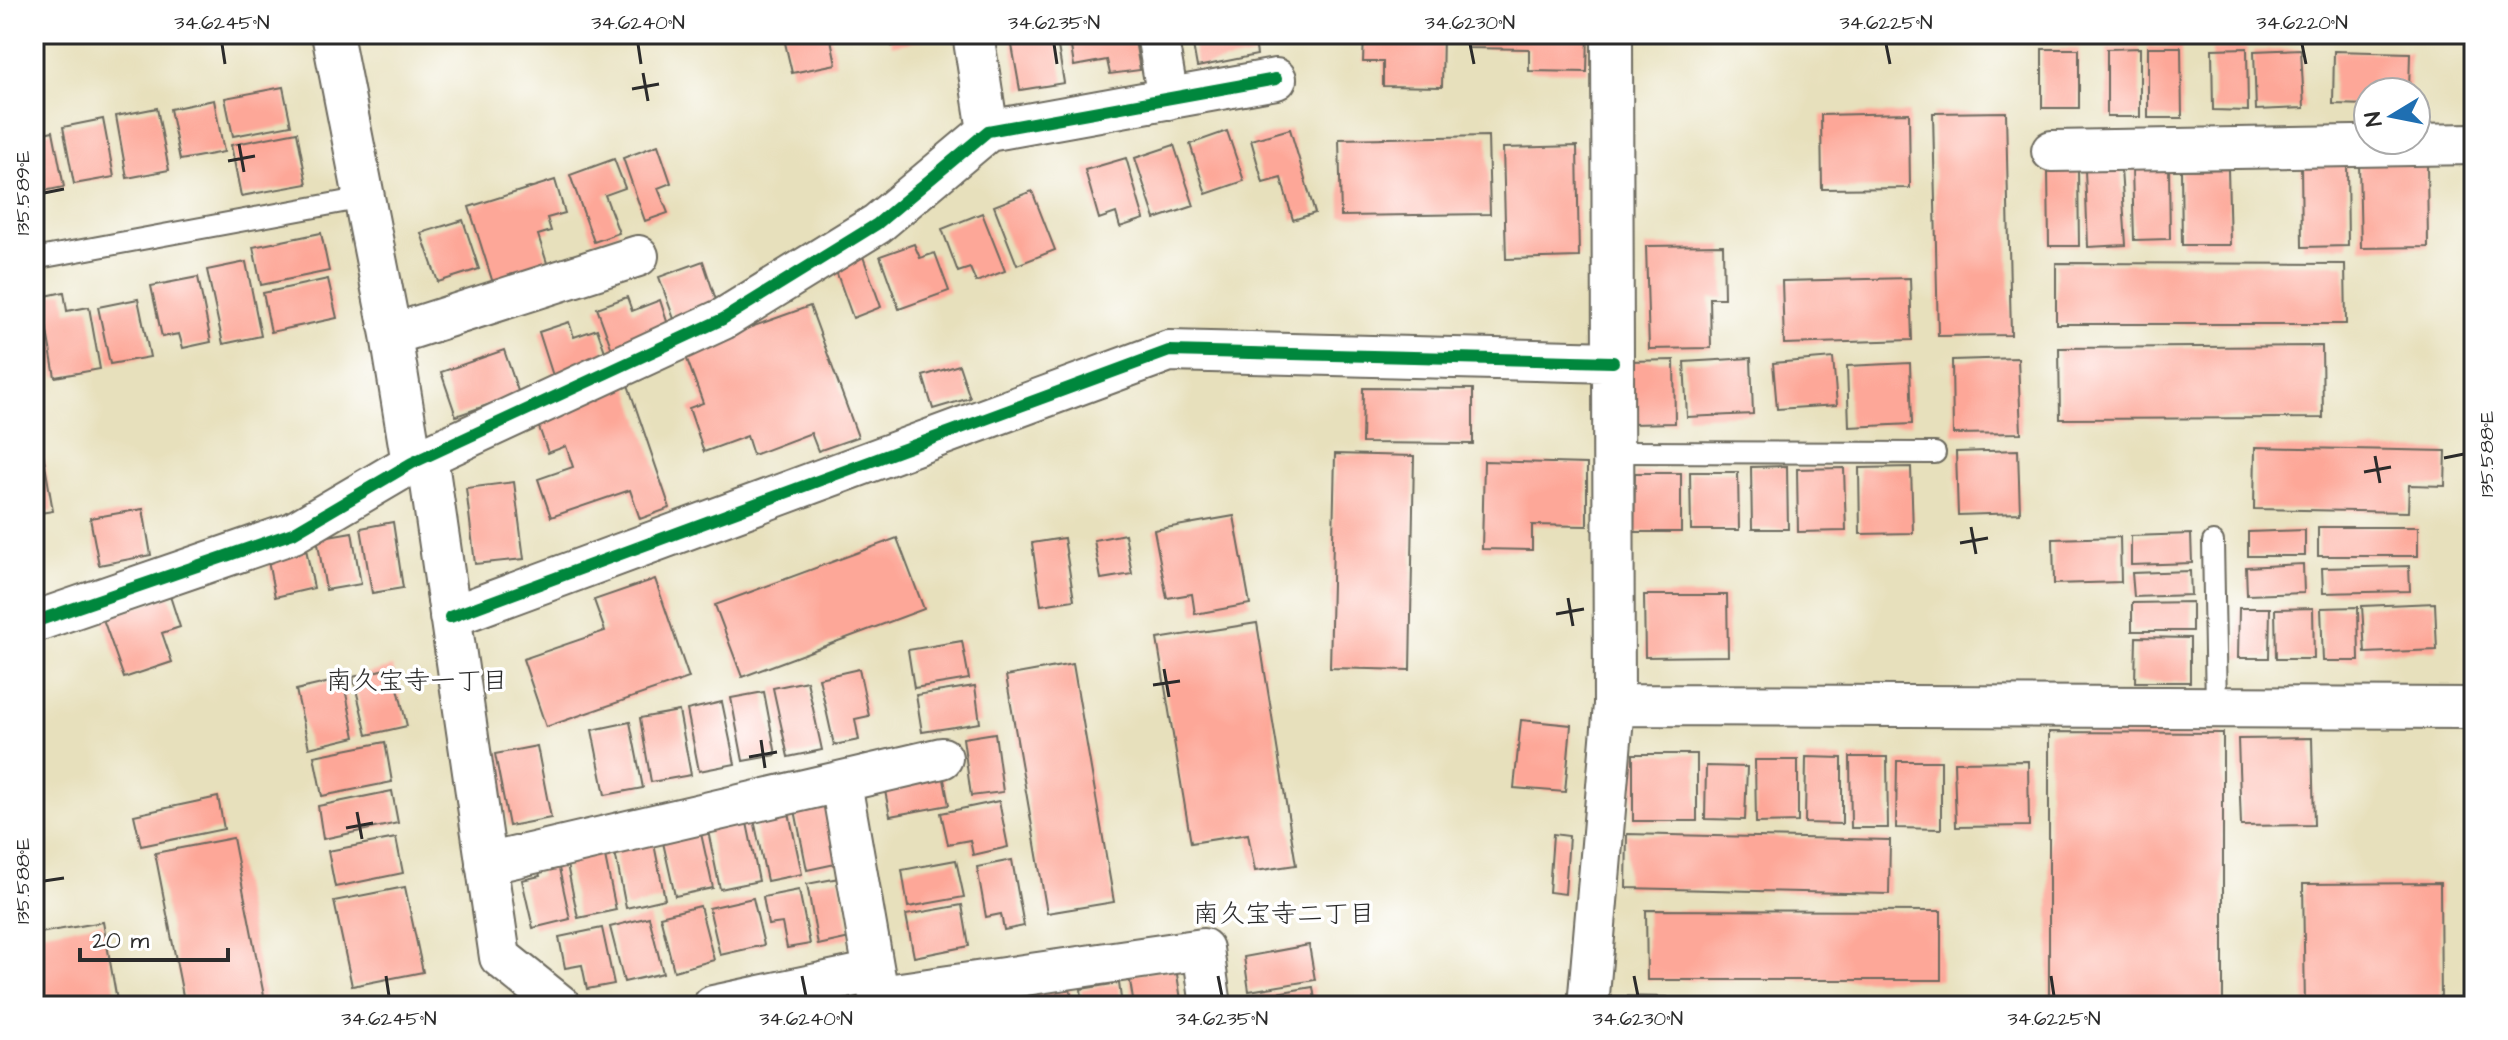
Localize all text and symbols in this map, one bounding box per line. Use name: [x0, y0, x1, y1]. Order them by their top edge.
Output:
text: 34.6245°N: [174, 9, 270, 37]
text: 34.6240°N: [591, 9, 685, 37]
text: 34.6235°N: [1008, 9, 1100, 37]
text: 34.6230°N: [1425, 9, 1515, 37]
text: 34.6225°N: [1839, 9, 1933, 37]
text: 34.6220°N: [2256, 9, 2348, 37]
north arrow: [2352, 76, 2432, 156]
text: N: [2357, 110, 2390, 129]
text: 135.589°E: [9, 151, 37, 235]
text: 135.588°E: [2473, 411, 2501, 497]
district label: 南久宝寺一丁目: [326, 663, 508, 699]
text: 135.588°E: [9, 838, 37, 924]
district label: 南久宝寺二丁目: [1193, 896, 1375, 932]
scale bar: [80, 912, 228, 962]
text: 20 m: [92, 924, 149, 958]
text: 34.6245°N: [341, 1005, 437, 1033]
text: 34.6240°N: [759, 1005, 853, 1033]
text: 34.6235°N: [1176, 1005, 1268, 1033]
text: 34.6230°N: [1593, 1005, 1683, 1033]
text: 34.6225°N: [2007, 1005, 2101, 1033]

